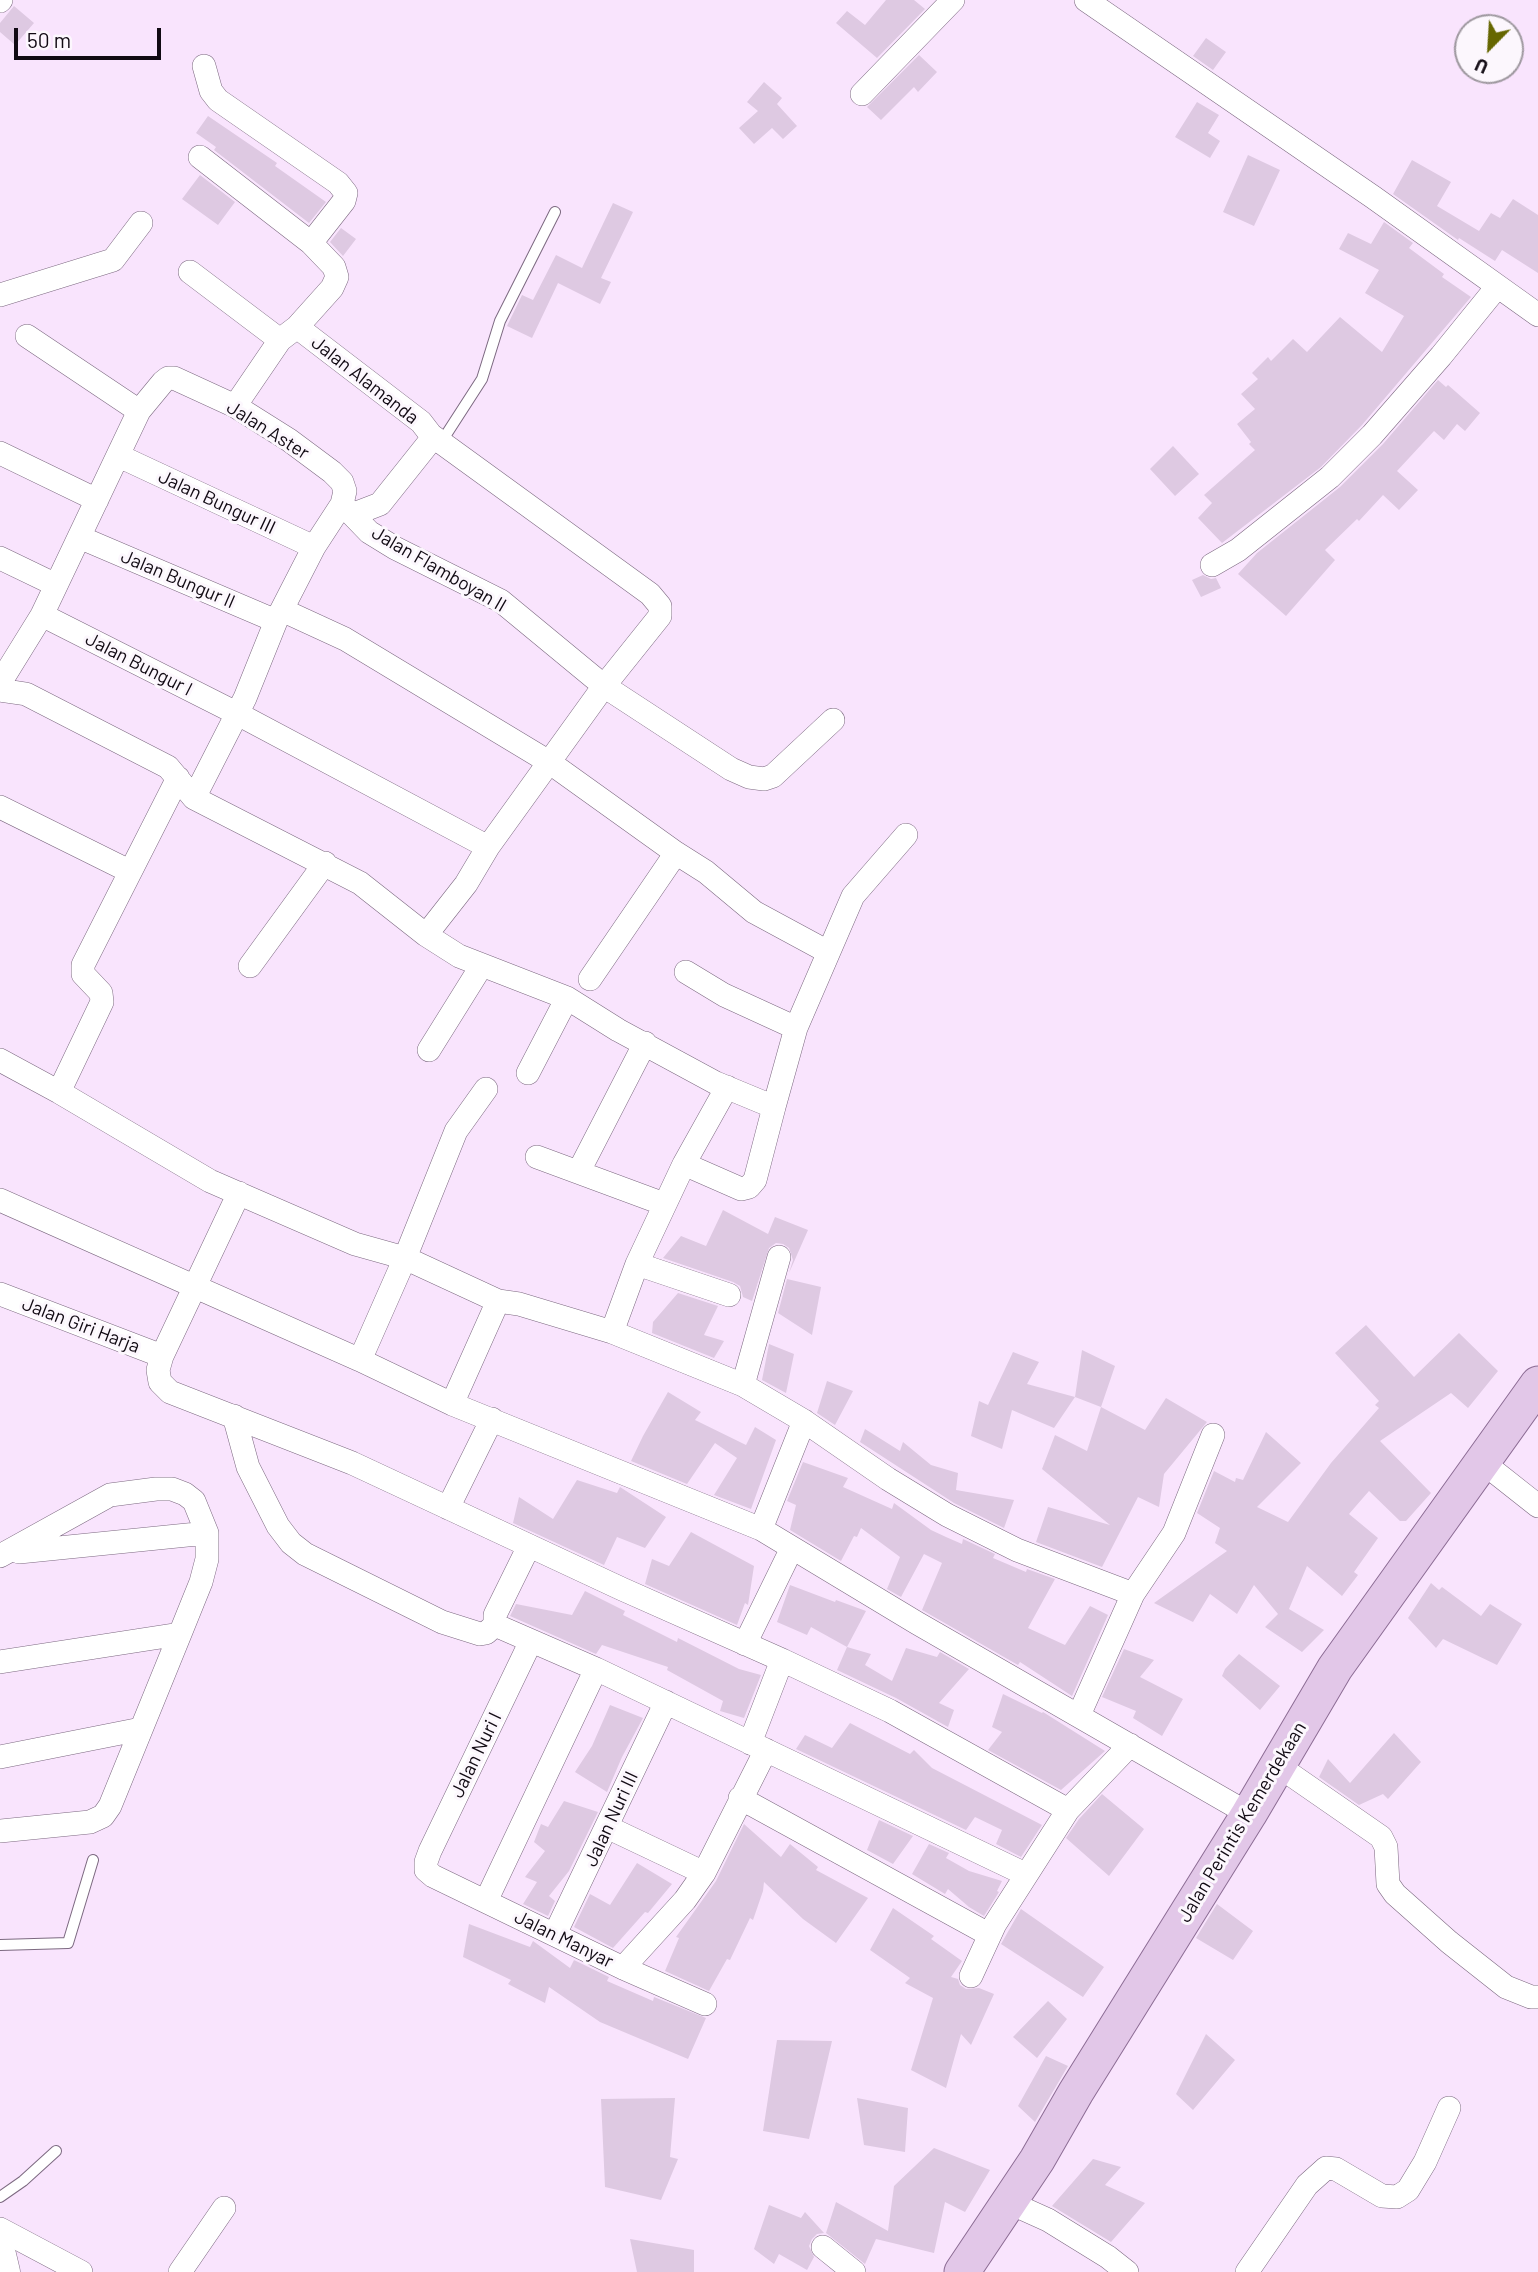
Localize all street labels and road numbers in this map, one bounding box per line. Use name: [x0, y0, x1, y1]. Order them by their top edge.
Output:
street label: Jalan Alamanda: [307, 331, 423, 429]
street label: Jalan Aster: [222, 396, 314, 464]
street label: Jalan Bungur III: [155, 465, 279, 539]
street label: Jalan Flamboyan II: [368, 521, 510, 617]
street label: Jalan Bungur II: [118, 545, 238, 613]
street label: Jalan Bungur I: [82, 627, 196, 701]
street label: Jalan Giri Harja: [19, 1292, 143, 1358]
street label: Jalan Nuri I: [446, 1709, 506, 1801]
street label: Jalan Perintis Kemerdekaan: [1173, 1718, 1311, 1926]
street label: Jalan Nuri III: [579, 1768, 643, 1870]
street label: Jalan Manyar: [511, 1905, 617, 1973]

